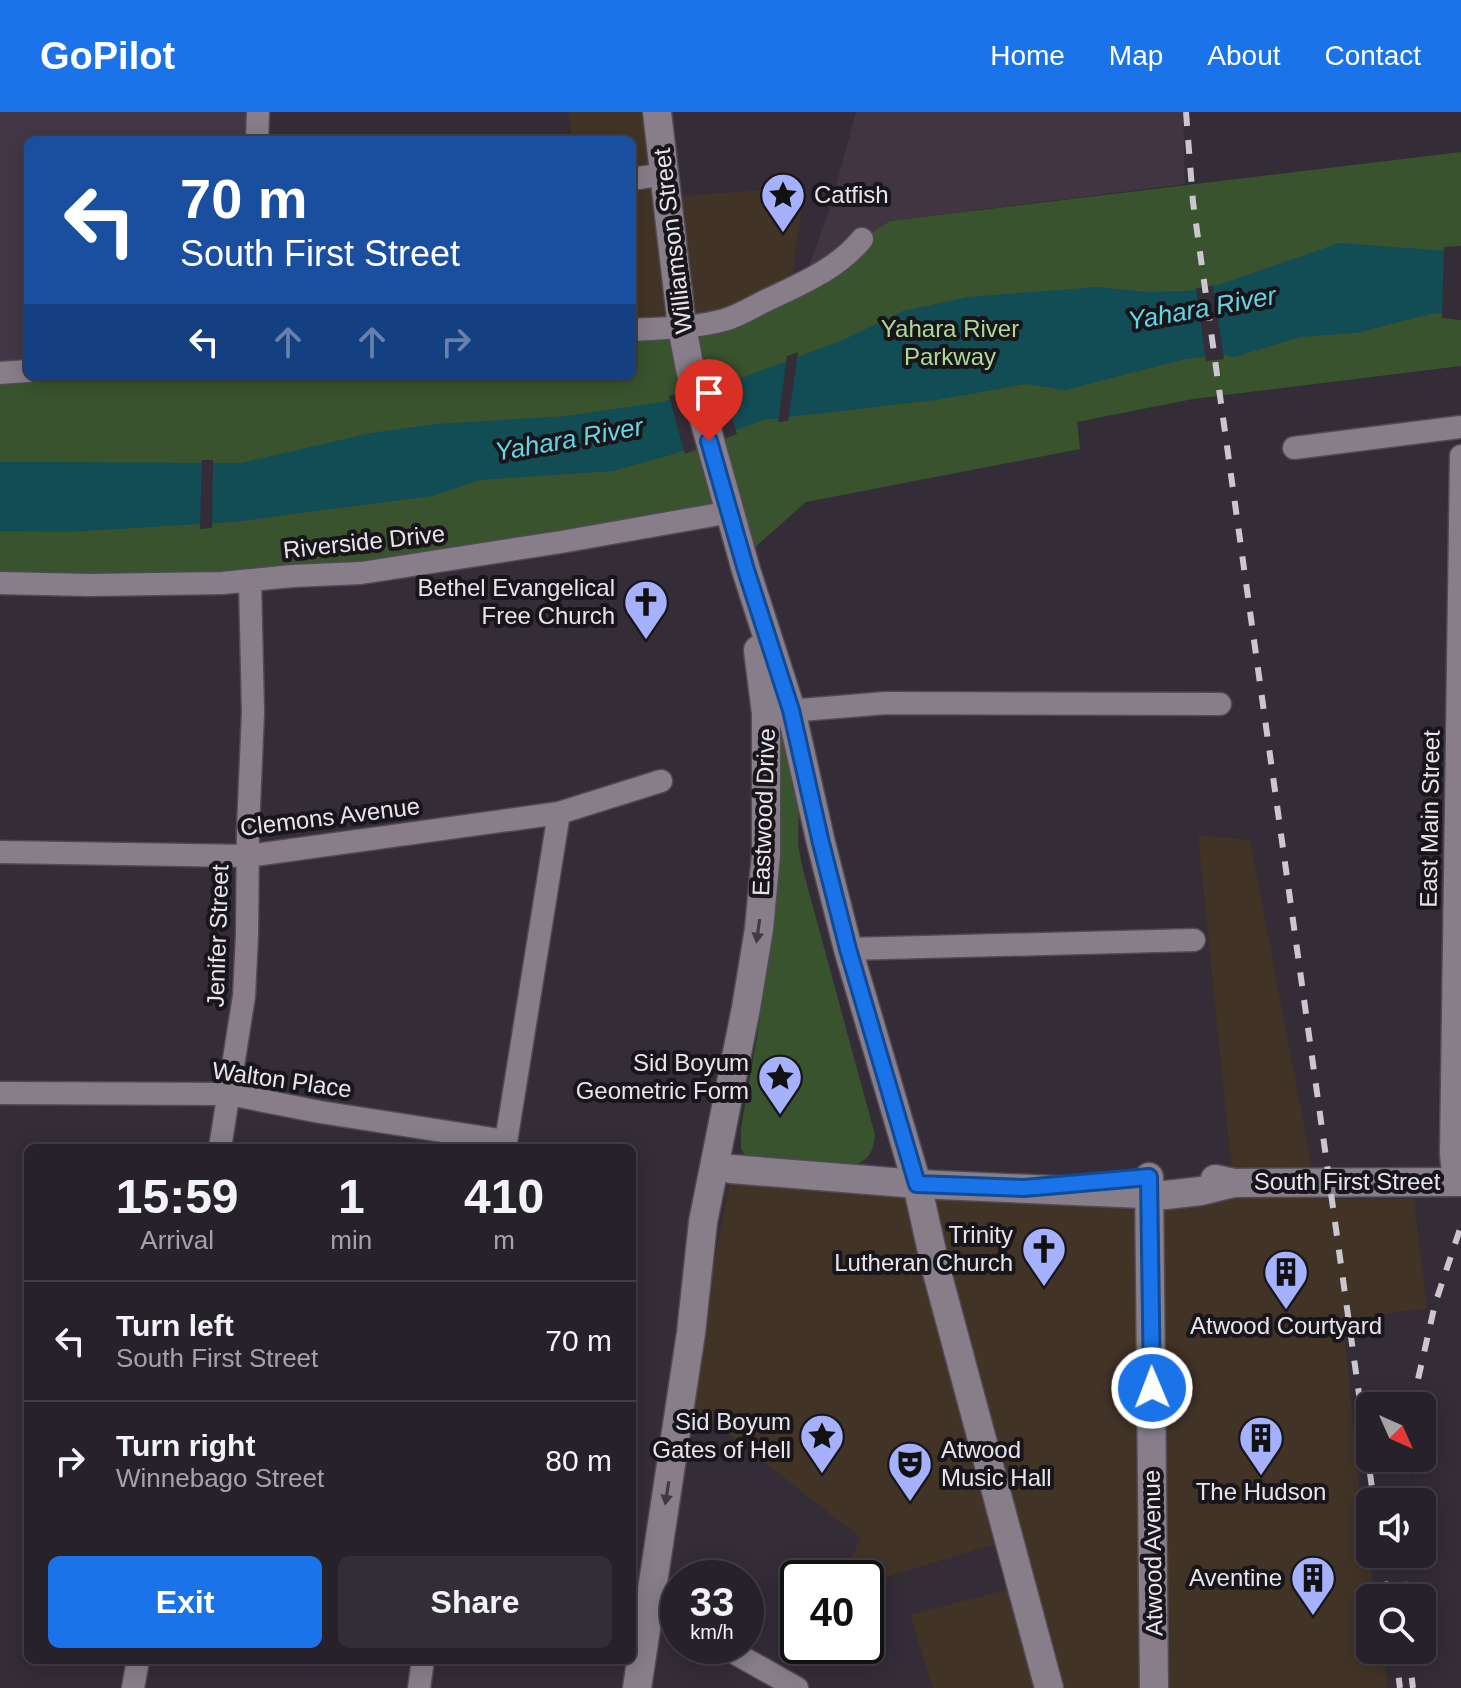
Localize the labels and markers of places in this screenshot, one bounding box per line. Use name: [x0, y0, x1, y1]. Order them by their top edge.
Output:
place icon: Catfish: [759, 171, 807, 234]
place label: Catfish: [814, 181, 889, 208]
pin: [675, 359, 743, 441]
place label: Bethel Evangelical Free Church: [418, 574, 615, 629]
church icon: Bethel Evangelical Free Church: [622, 578, 670, 641]
place label: Sid Boyum Geometric Form: [576, 1049, 749, 1104]
place icon: Sid Boyum Geometric Form: [756, 1053, 804, 1116]
place label: Trinity Lutheran Church: [834, 1221, 1013, 1276]
church icon: Trinity Lutheran Church: [1020, 1225, 1068, 1288]
building icon: Atwood Courtyard: [1262, 1248, 1310, 1311]
place label: Atwood Courtyard: [1190, 1312, 1382, 1339]
place label: Sid Boyum Gates of Hell: [652, 1408, 791, 1463]
place icon: Sid Boyum Gates of Hell: [798, 1412, 846, 1475]
building icon: The Hudson: [1237, 1414, 1285, 1477]
place label: Atwood Music Hall: [941, 1436, 1052, 1491]
theatre icon: Atwood Music Hall: [886, 1440, 934, 1503]
place label: The Hudson: [1196, 1478, 1326, 1505]
building icon: Aventine: [1289, 1554, 1337, 1617]
place label: Aventine: [1189, 1564, 1282, 1591]

